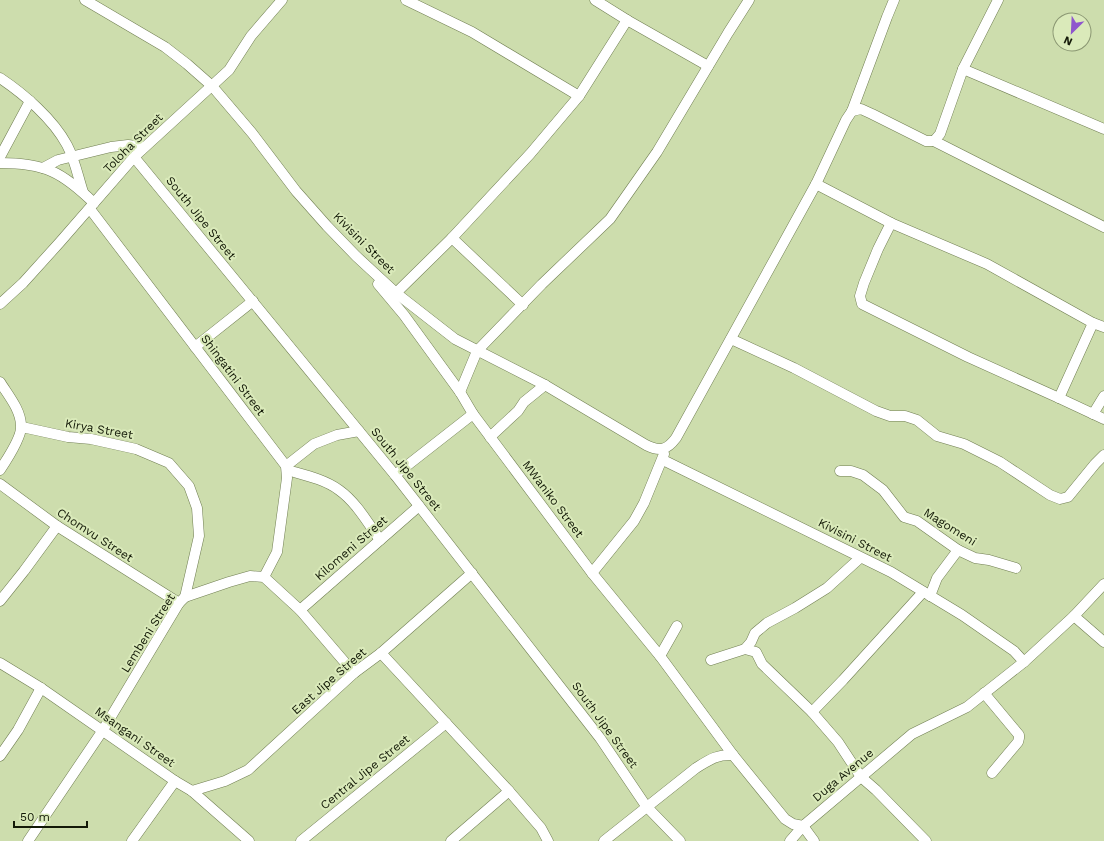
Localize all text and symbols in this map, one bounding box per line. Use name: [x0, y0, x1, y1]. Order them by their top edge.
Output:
north arrow: [1052, 12, 1092, 52]
text: N: [1062, 33, 1075, 48]
street label: Toloha Street: [100, 110, 166, 176]
street label: South Jipe Street: [163, 174, 239, 262]
street label: Kivisini Street: [330, 209, 398, 277]
street label: Shingatini Street: [198, 332, 268, 418]
street label: Kirya Street: [64, 416, 134, 442]
street label: South Jipe Street: [368, 425, 444, 513]
street label: MWaniko Street: [520, 458, 586, 540]
street label: Chomvu Street: [54, 505, 136, 565]
street label: Magomeni: [921, 505, 979, 549]
street label: Kilomeni Street: [312, 513, 390, 583]
street label: Kivisini Street: [816, 515, 894, 565]
street label: Lembeni Street: [118, 591, 178, 675]
street label: East Jipe Street: [289, 645, 369, 717]
street label: South Jipe Street: [569, 679, 641, 771]
street label: Msangani Street: [92, 704, 178, 770]
street label: Central Jipe Street: [318, 732, 412, 812]
street label: Duga Avenue: [810, 745, 876, 804]
scale bar: [14, 803, 87, 829]
text: 50 m: [20, 810, 50, 824]

